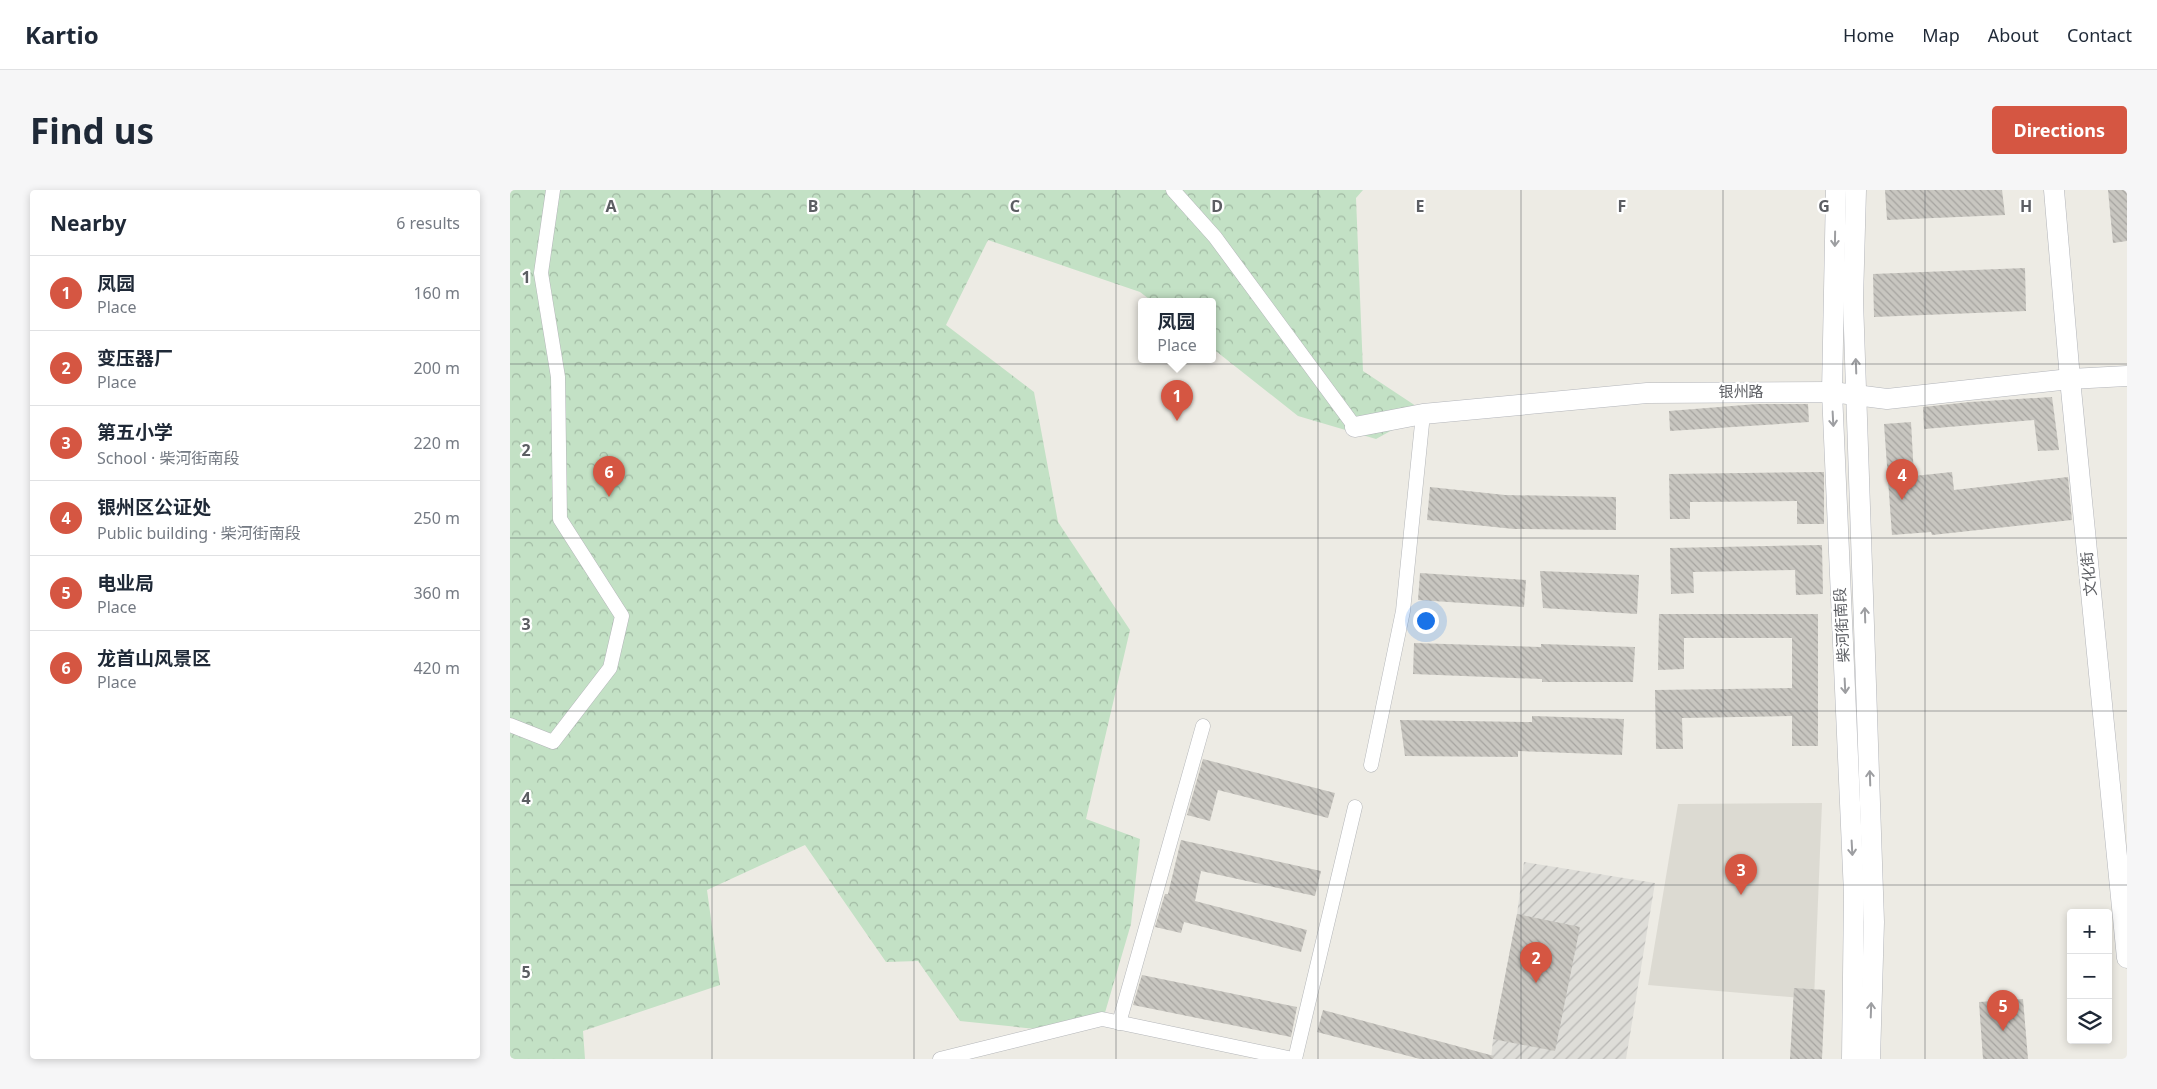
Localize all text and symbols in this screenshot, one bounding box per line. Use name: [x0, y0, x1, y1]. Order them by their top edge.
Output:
text: Kartio: [25, 18, 99, 51]
text: Home: [1843, 23, 1894, 47]
text: Map: [1922, 23, 1960, 47]
text: About: [1988, 23, 2039, 47]
text: Contact: [2067, 23, 2132, 47]
button: Directions: [1992, 106, 2127, 154]
text: Find us: [30, 107, 154, 154]
text: A: [605, 195, 617, 217]
text: B: [808, 195, 818, 217]
text: C: [1010, 195, 1020, 217]
text: D: [1211, 195, 1223, 217]
text: E: [1416, 195, 1425, 217]
text: F: [1618, 195, 1626, 217]
text: G: [1818, 195, 1830, 217]
text: H: [2020, 195, 2032, 217]
text: Nearby: [50, 209, 126, 237]
text: 6 results: [396, 212, 460, 234]
one-way arrow: [1830, 230, 1840, 246]
text: 1: [521, 266, 531, 288]
text: 凤园: [97, 270, 135, 296]
text: 1: [61, 282, 71, 304]
text: 160 m: [413, 282, 460, 304]
text: Place: [97, 296, 137, 318]
popup: [1138, 298, 1216, 363]
text: 凤园: [1157, 308, 1195, 334]
text: Place: [1157, 334, 1197, 356]
text: 变压器厂: [97, 345, 173, 371]
text: 2: [61, 357, 71, 379]
text: 200 m: [413, 357, 460, 379]
one-way arrow: [1851, 358, 1860, 374]
text: Place: [97, 371, 137, 393]
pin: 1: [1161, 380, 1193, 421]
street label: 银州路: [1718, 381, 1764, 401]
one-way arrow: [1829, 410, 1838, 426]
text: 第五小学: [97, 419, 173, 445]
text: 3: [61, 432, 71, 454]
text: 220 m: [413, 432, 460, 454]
text: 2: [521, 439, 531, 461]
text: School · 柴河街南段: [97, 447, 239, 469]
pin: 6: [593, 456, 625, 497]
pin: 4: [1886, 459, 1918, 500]
text: 银州区公证处: [97, 494, 211, 520]
text: 4: [61, 507, 71, 529]
text: 250 m: [413, 507, 460, 529]
text: Public building · 柴河街南段: [97, 522, 301, 544]
street label: 文化街: [2076, 551, 2100, 598]
text: 电业局: [97, 570, 154, 596]
text: 5: [61, 582, 71, 604]
text: 360 m: [413, 582, 460, 604]
street label: 柴河街南段: [1829, 587, 1853, 663]
text: Place: [97, 596, 137, 618]
your location: [1413, 608, 1439, 634]
one-way arrow: [1860, 608, 1869, 624]
text: 3: [521, 613, 531, 635]
text: 龙首山风景区: [97, 645, 211, 671]
text: 6: [61, 657, 71, 679]
text: 420 m: [413, 657, 460, 679]
text: Place: [97, 671, 137, 693]
one-way arrow: [1840, 678, 1850, 694]
one-way arrow: [1866, 770, 1875, 786]
text: 4: [521, 787, 531, 809]
one-way arrow: [1848, 840, 1857, 856]
pin: 3: [1725, 854, 1757, 895]
map controls: [2067, 909, 2112, 1044]
button: +: [2067, 909, 2112, 954]
pin: 2: [1520, 942, 1552, 983]
button: −: [2067, 954, 2112, 999]
text: 5: [521, 961, 531, 983]
pin: 5: [1987, 990, 2019, 1031]
button: layers: [2067, 999, 2112, 1044]
one-way arrow: [1867, 1003, 1876, 1019]

